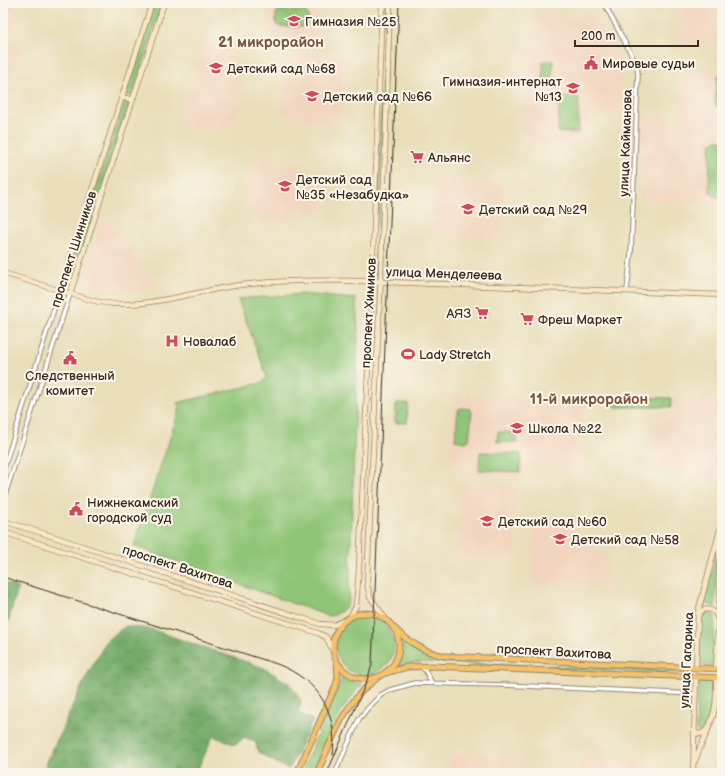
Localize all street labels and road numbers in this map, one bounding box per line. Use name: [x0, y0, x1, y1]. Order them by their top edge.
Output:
street label: улица Кайманова: [616, 89, 636, 197]
street label: проспект Шинников: [48, 189, 100, 309]
street label: проспект Химиков: [358, 257, 380, 369]
street label: улица Менделеева: [385, 264, 503, 284]
street label: проспект Вахитова: [120, 542, 235, 592]
street label: улица Гагарина: [676, 611, 698, 709]
street label: проспект Вахитова: [496, 641, 612, 663]

